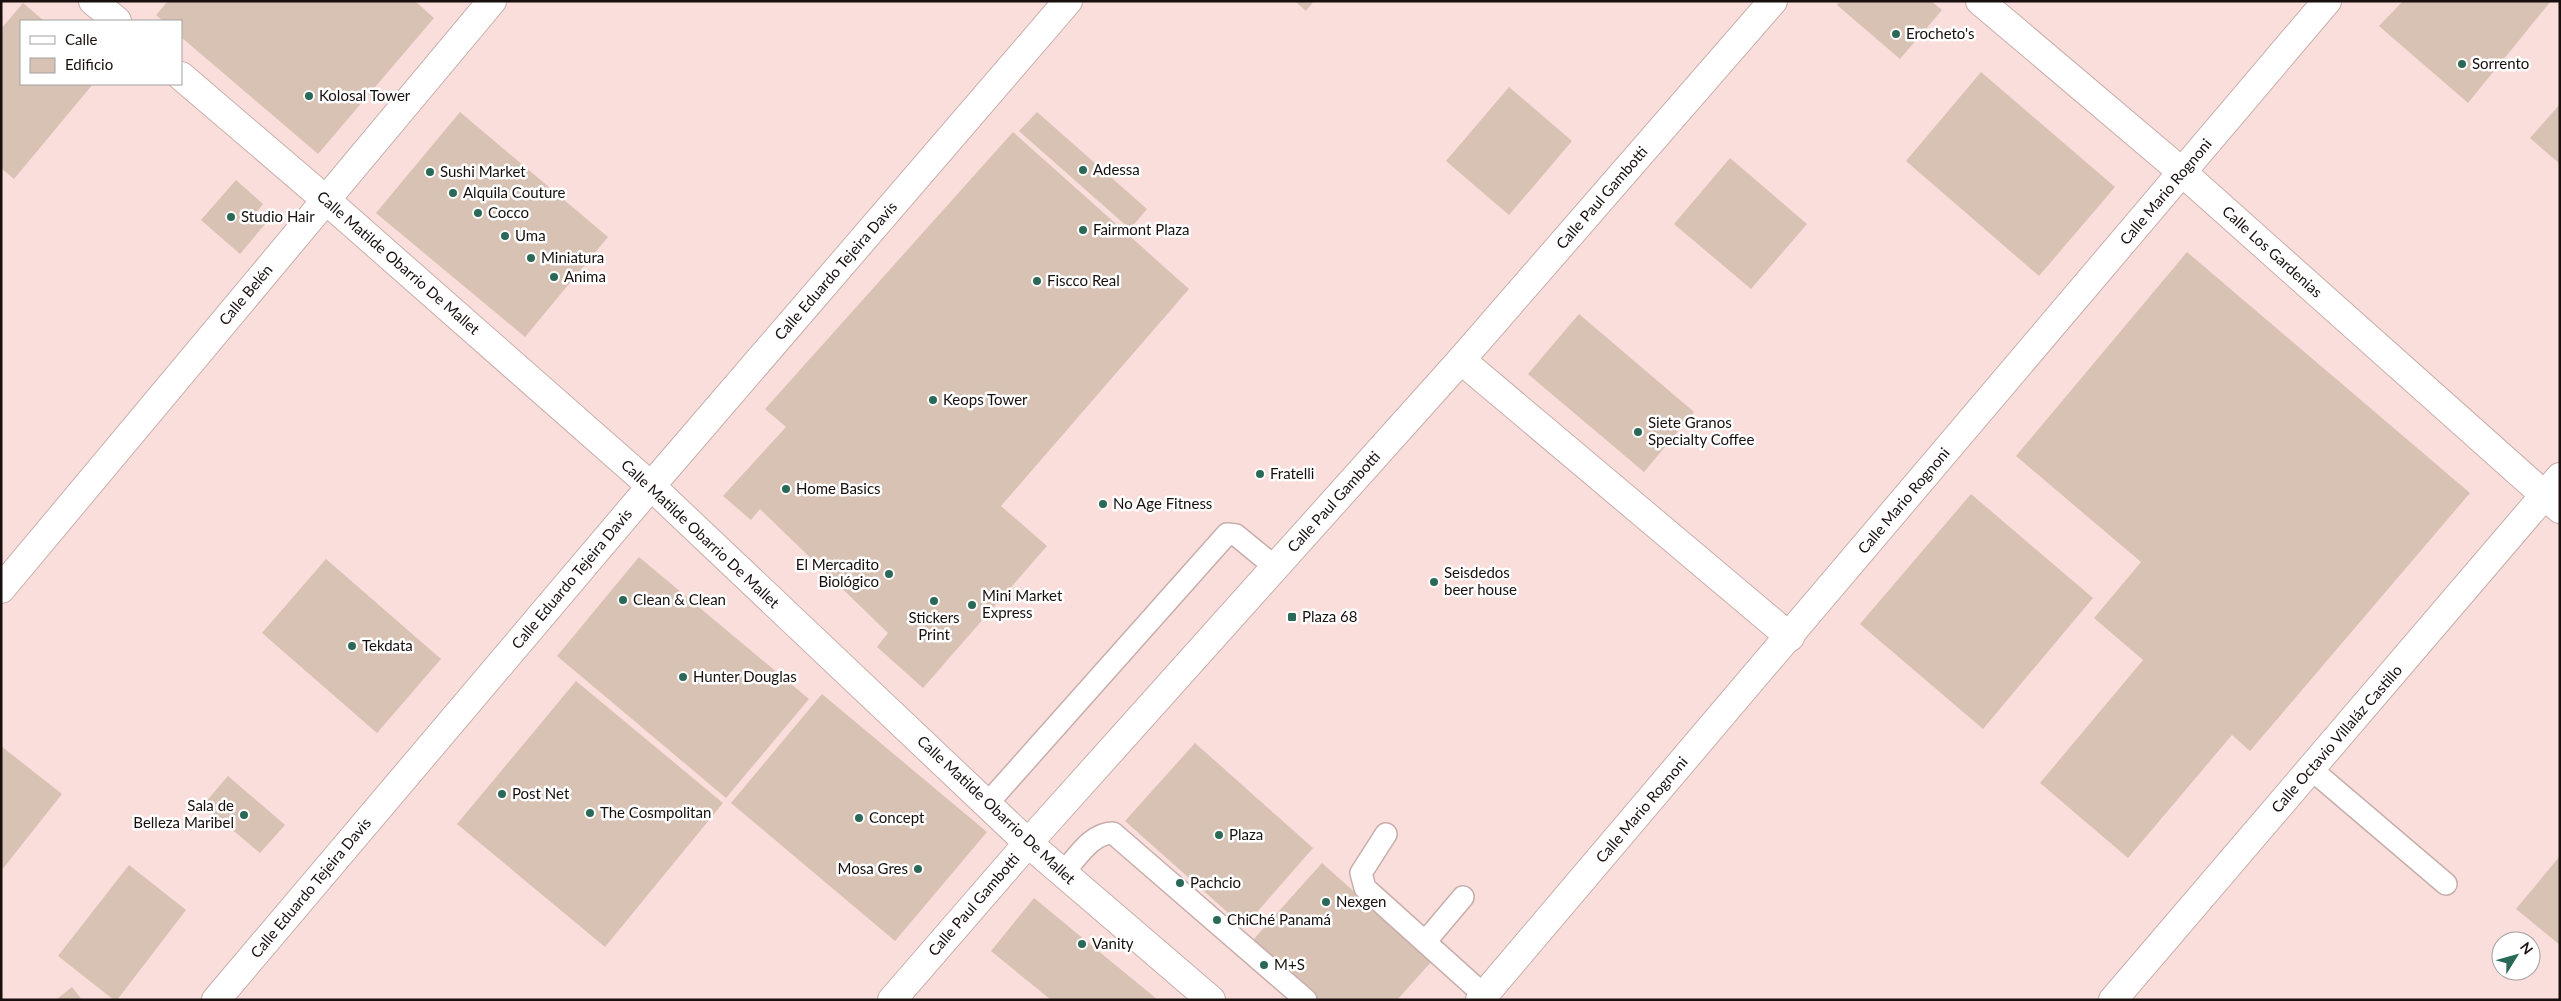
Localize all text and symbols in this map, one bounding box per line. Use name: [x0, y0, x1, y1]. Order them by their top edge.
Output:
legend: [20, 20, 182, 85]
place label: Erocheto's: [1906, 24, 1974, 42]
marker: Erocheto's: [1890, 28, 1902, 40]
text: Calle: [65, 30, 98, 48]
place label: Sorrento: [2472, 54, 2529, 72]
text: Edificio: [65, 55, 113, 73]
marker: Sorrento: [2456, 58, 2468, 70]
place label: Kolosal Tower: [319, 86, 411, 104]
marker: Kolosal Tower: [303, 90, 315, 102]
street label: Calle Mario Rognoni: [2116, 135, 2215, 248]
street label: Calle Paul Gambotti: [1552, 142, 1651, 252]
place label: Adessa: [1093, 160, 1140, 178]
place label: Sushi Market: [440, 162, 526, 180]
marker: Adessa: [1077, 164, 1089, 176]
marker: Sushi Market: [424, 166, 436, 178]
place label: Alquila Couture: [463, 183, 565, 201]
street label: Calle Matilde Obarrio De Mallet: [314, 187, 484, 338]
marker: Alquila Couture: [447, 187, 459, 199]
street label: Calle Eduardo Tejeira Davis: [770, 198, 900, 343]
street label: Calle Los Gardenias: [2219, 202, 2326, 301]
place label: Cocco: [488, 203, 529, 221]
place label: Studio Hair: [241, 207, 315, 225]
marker: Cocco: [472, 207, 484, 219]
marker: Studio Hair: [225, 211, 237, 223]
place label: Fairmont Plaza: [1093, 220, 1189, 238]
marker: Fairmont Plaza: [1077, 224, 1089, 236]
place label: Uma: [515, 226, 546, 244]
marker: Uma: [499, 230, 511, 242]
place label: Miniatura: [541, 248, 604, 266]
marker: Miniatura: [525, 252, 537, 264]
street label: Calle Belén: [215, 260, 276, 328]
place label: Anima: [564, 267, 606, 285]
marker: Anima: [548, 271, 560, 283]
place label: Fiscco Real: [1047, 271, 1120, 289]
marker: Fiscco Real: [1031, 275, 1043, 287]
place label: Keops Tower: [943, 390, 1028, 408]
marker: Keops Tower: [927, 394, 939, 406]
place label: Siete Granos Specialty Coffee: [1648, 413, 1755, 448]
marker: Siete Granos Specialty Coffee: [1632, 426, 1644, 438]
street label: Calle Mario Rognoni: [1854, 444, 1953, 557]
street label: Calle Paul Gambotti: [1283, 447, 1383, 556]
street label: Calle Matilde Obarrio De Mallet: [618, 455, 784, 612]
place label: Fratelli: [1270, 464, 1314, 482]
marker: Fratelli: [1254, 468, 1266, 480]
place label: Home Basics: [796, 479, 881, 497]
marker: Home Basics: [780, 483, 792, 495]
place label: No Age Fitness: [1113, 494, 1212, 512]
marker: No Age Fitness: [1097, 498, 1109, 510]
street label: Calle Eduardo Tejeira Davis: [507, 505, 635, 652]
place label: El Mercadito Biológico: [796, 555, 879, 590]
place label: Seisdedos beer house: [1444, 563, 1517, 598]
marker: El Mercadito Biológico: [883, 568, 895, 580]
marker: Seisdedos beer house: [1428, 576, 1440, 588]
place label: Mini Market Express: [982, 586, 1063, 621]
place label: Clean & Clean: [633, 590, 726, 608]
marker: Clean & Clean: [617, 594, 629, 606]
marker: Stickers Print: [928, 595, 940, 607]
marker: Mini Market Express: [966, 599, 978, 611]
place label: Plaza 68: [1302, 607, 1357, 625]
place label: Stickers Print: [908, 608, 960, 643]
marker: Plaza 68: [1286, 611, 1298, 623]
place label: Tekdata: [362, 636, 413, 654]
marker: Tekdata: [346, 640, 358, 652]
street label: Calle Octavio Villaláz Castillo: [2267, 661, 2405, 816]
place label: Hunter Douglas: [693, 667, 797, 685]
marker: Hunter Douglas: [677, 671, 689, 683]
street label: Calle Matilde Obarrio De Mallet: [914, 731, 1080, 888]
street label: Calle Mario Rognoni: [1592, 753, 1691, 866]
place label: Post Net: [512, 784, 570, 802]
marker: Post Net: [496, 788, 508, 800]
place label: Sala de Belleza Maribel: [133, 796, 234, 831]
place label: The Cosmpolitan: [600, 803, 711, 821]
marker: The Cosmpolitan: [584, 807, 596, 819]
place label: Concept: [869, 808, 925, 826]
marker: Sala de Belleza Maribel: [238, 809, 250, 821]
marker: Concept: [853, 812, 865, 824]
street label: Calle Eduardo Tejeira Davis: [246, 814, 374, 961]
place label: Plaza: [1229, 825, 1263, 843]
marker: Plaza: [1213, 829, 1225, 841]
street label: Calle Paul Gambotti: [924, 849, 1023, 959]
place label: Mosa Gres: [838, 859, 908, 877]
marker: Mosa Gres: [912, 863, 924, 875]
place label: Pachcio: [1190, 873, 1241, 891]
marker: Pachcio: [1174, 877, 1186, 889]
place label: Nexgen: [1336, 892, 1386, 910]
marker: Nexgen: [1320, 896, 1332, 908]
place label: ChiChé Panamá: [1227, 910, 1331, 928]
marker: ChiChé Panamá: [1211, 914, 1223, 926]
north arrow: [2491, 931, 2541, 981]
place label: Vanity: [1092, 934, 1134, 952]
marker: Vanity: [1076, 938, 1088, 950]
text: N: [2517, 938, 2537, 957]
place label: M+S: [1274, 955, 1305, 973]
marker: M+S: [1258, 959, 1270, 971]

